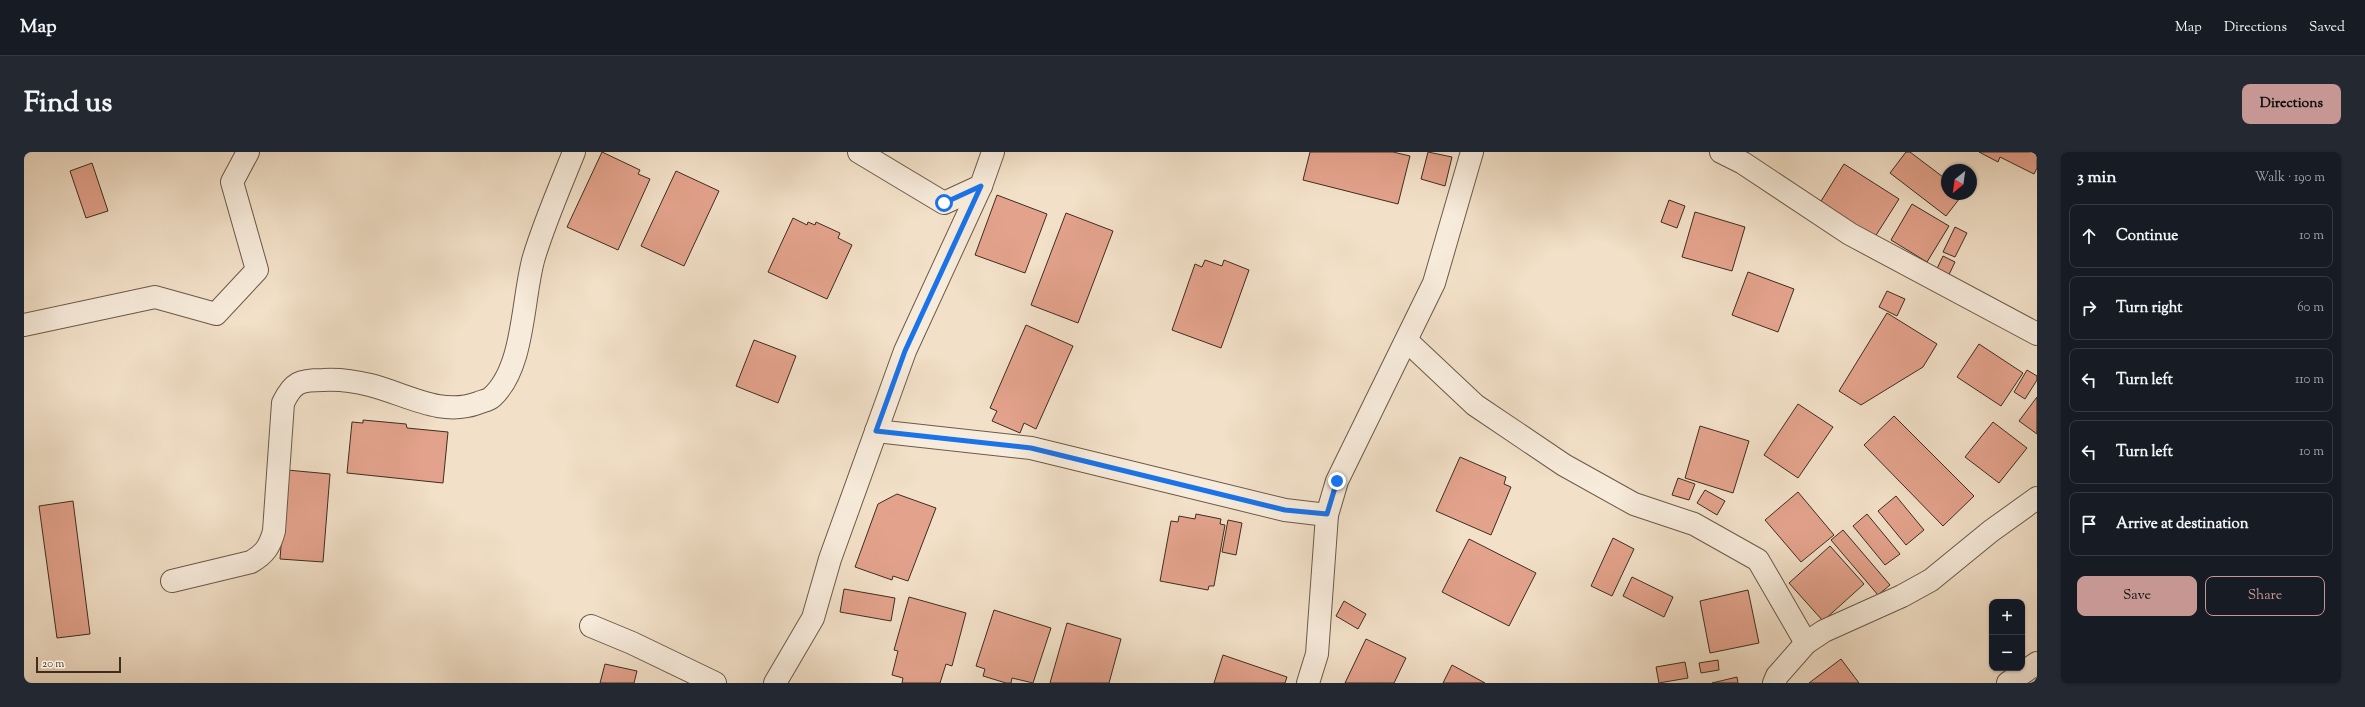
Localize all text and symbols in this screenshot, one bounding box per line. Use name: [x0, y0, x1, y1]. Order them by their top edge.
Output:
text: Map: [20, 14, 57, 41]
text: Map: [2175, 18, 2202, 38]
text: Directions: [2224, 18, 2287, 38]
text: Saved: [2309, 18, 2345, 38]
text: Find us: [24, 84, 112, 124]
button: Directions: [2242, 84, 2341, 124]
north arrow: [1941, 164, 1977, 200]
text: 3 min: [2077, 166, 2116, 190]
text: Walk · 190 m: [2255, 169, 2325, 187]
route start: [935, 194, 953, 212]
icon: ahead: [2078, 225, 2100, 247]
text: Continue: [2116, 226, 2178, 247]
text: 10 m: [2299, 227, 2324, 245]
icon: right: [2078, 297, 2100, 319]
text: Turn right: [2116, 298, 2182, 319]
text: 60 m: [2297, 299, 2324, 317]
icon: left: [2078, 369, 2100, 391]
text: Turn left: [2116, 370, 2173, 391]
text: 110 m: [2295, 371, 2324, 389]
icon: left: [2078, 441, 2100, 463]
text: Turn left: [2116, 442, 2173, 463]
text: 10 m: [2299, 443, 2324, 461]
route end: [1328, 472, 1346, 490]
icon: arrive: [2078, 513, 2100, 535]
text: Arrive at destination: [2116, 514, 2249, 535]
button: Save: [2077, 576, 2197, 616]
button: Share: [2205, 576, 2325, 616]
map controls: [1989, 599, 2025, 671]
button: +: [1989, 599, 2025, 635]
button: −: [1989, 635, 2025, 671]
scale bar: [36, 655, 121, 674]
text: 20 m: [42, 656, 64, 672]

